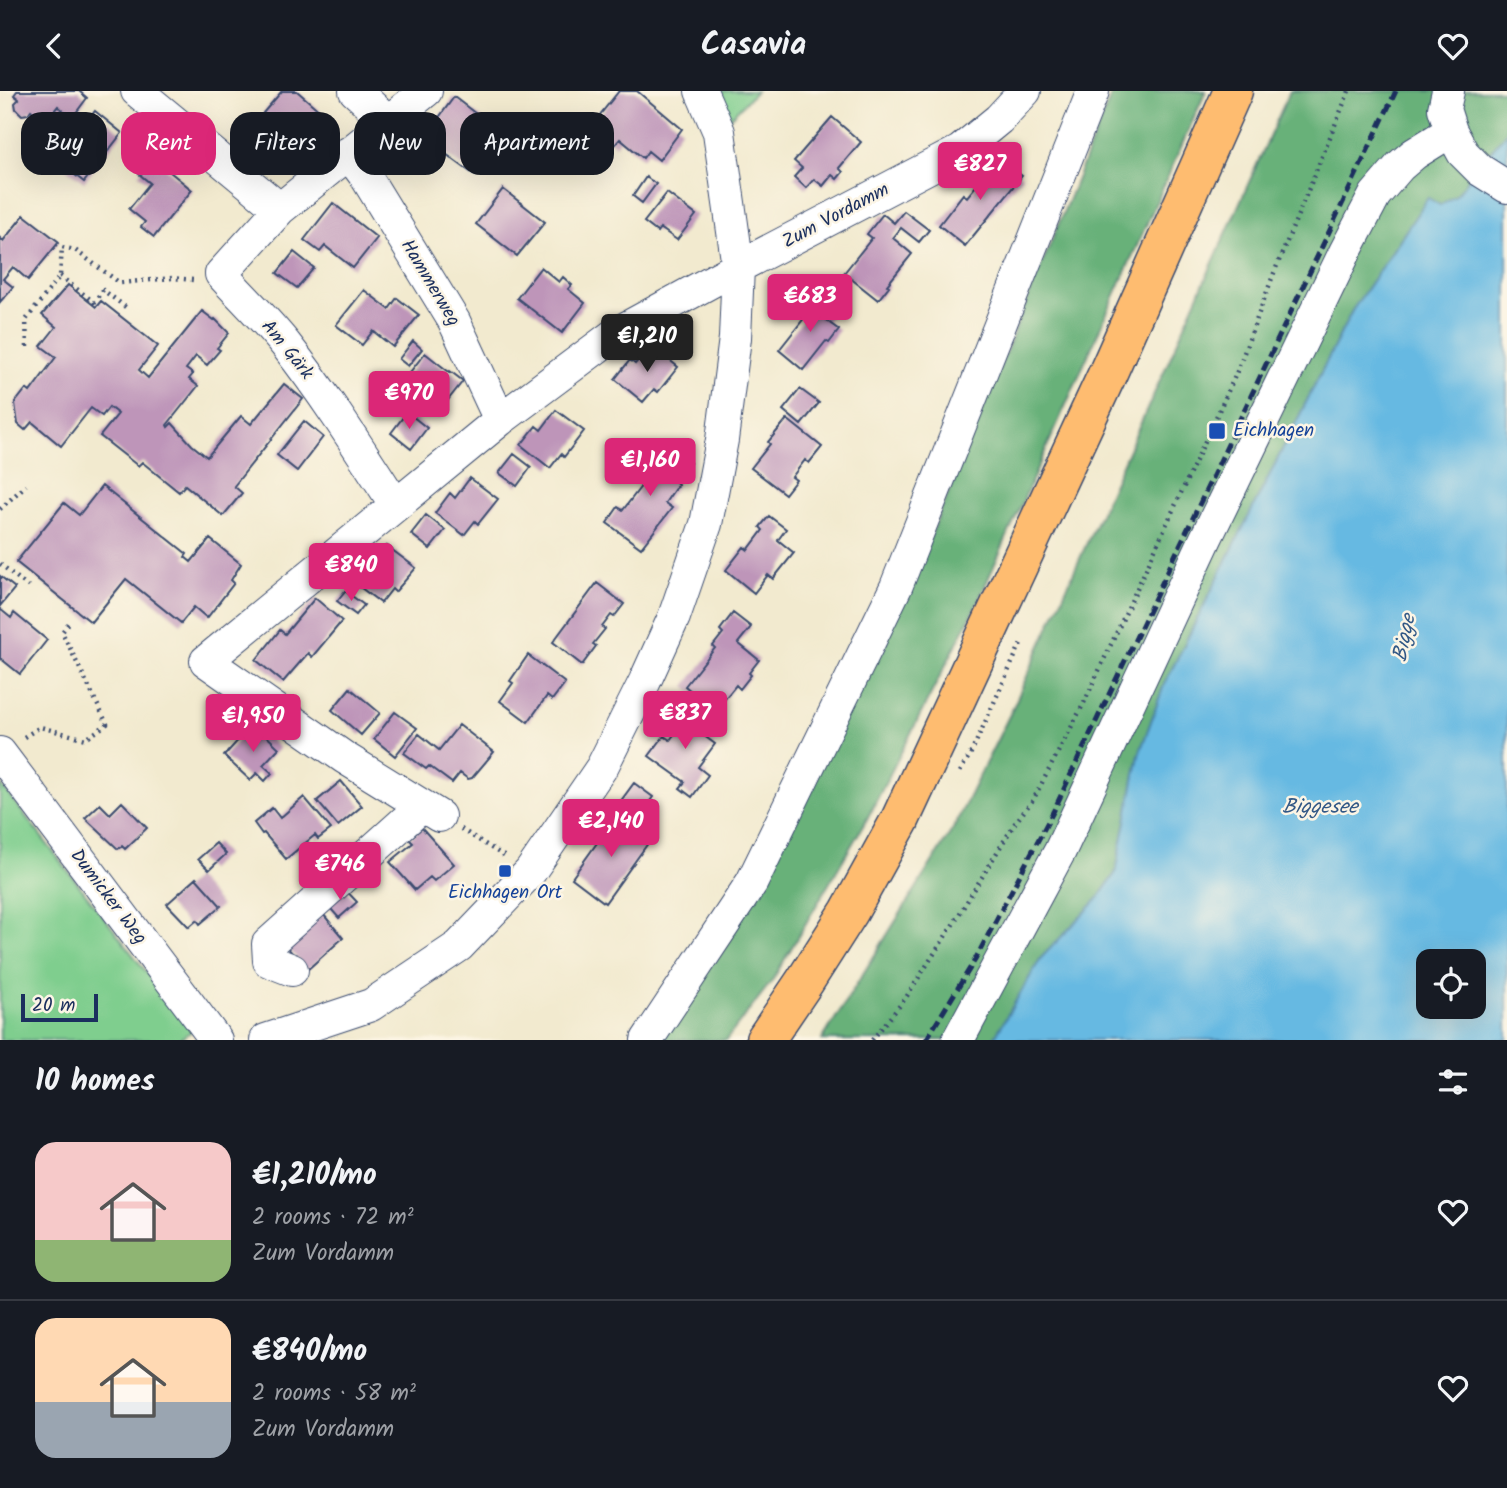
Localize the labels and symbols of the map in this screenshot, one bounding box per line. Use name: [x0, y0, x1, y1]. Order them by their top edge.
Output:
pin: €827: [939, 143, 1021, 202]
street label: Zum Vordamm: [777, 175, 895, 257]
street label: Hammerweg: [392, 234, 468, 332]
pin: €683: [769, 275, 851, 334]
street label: Am Gärk: [253, 313, 321, 387]
pin: €1,210: [590, 315, 704, 374]
pin: €970: [368, 371, 450, 431]
place label: Eichhagen: [1233, 416, 1314, 446]
marker: Eichhagen: [1207, 421, 1227, 441]
pin: €1,160: [593, 439, 707, 498]
pin: €840: [310, 543, 392, 603]
water label: Bigge: [1384, 609, 1426, 665]
pin: €837: [644, 691, 726, 751]
pin: €1,950: [196, 695, 310, 754]
water label: Biggesee: [1282, 791, 1360, 824]
pin: €2,140: [554, 799, 668, 859]
street label: Dumicker Weg: [62, 843, 154, 951]
pin: €746: [299, 843, 381, 902]
marker: Eichhagen Ort: [497, 863, 513, 879]
place label: Eichhagen Ort: [448, 878, 563, 908]
scale bar: [21, 991, 98, 1023]

